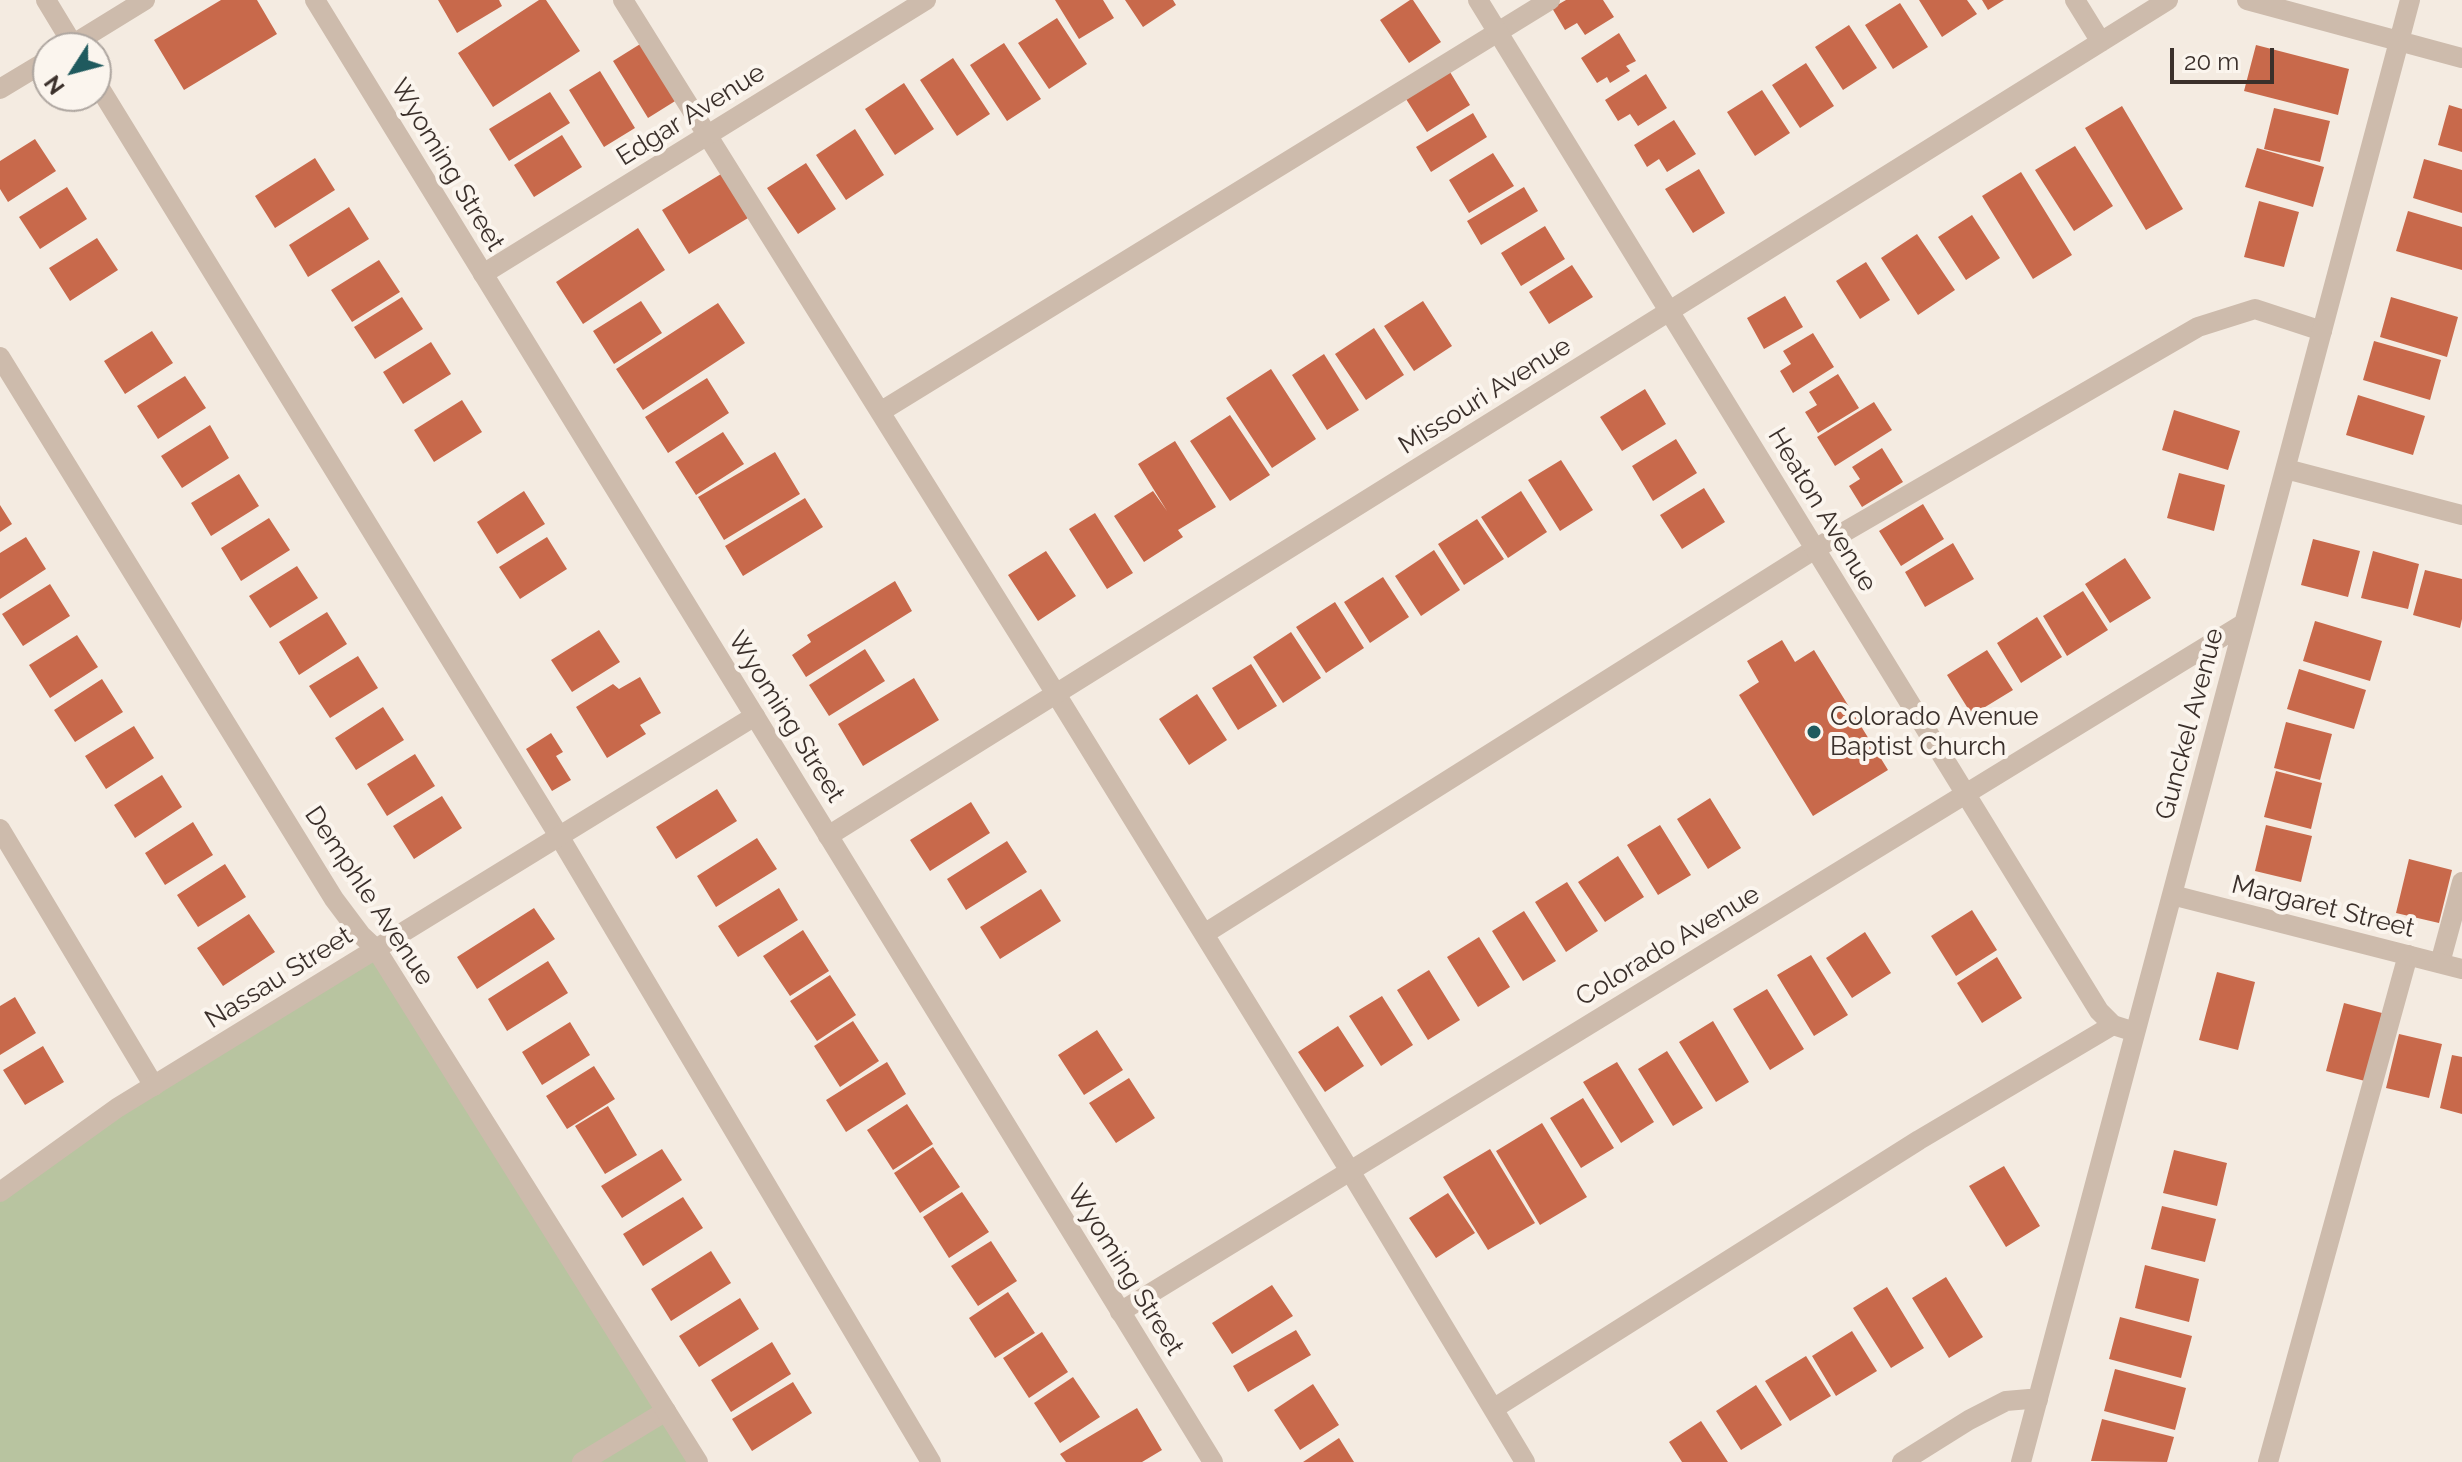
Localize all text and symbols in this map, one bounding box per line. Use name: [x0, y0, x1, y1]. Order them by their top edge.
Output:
north arrow: [32, 32, 112, 112]
scale bar: [2174, 32, 2278, 82]
text: 20 m: [2184, 47, 2239, 76]
street label: Edgar Avenue: [611, 57, 771, 173]
text: N: [39, 71, 70, 99]
street label: Wyoming Street: [383, 73, 511, 257]
street label: Missouri Avenue: [1393, 331, 1577, 461]
street label: Heaton Avenue: [1761, 423, 1883, 597]
street label: Gunckel Avenue: [2149, 625, 2231, 823]
street label: Wyoming Street: [721, 626, 851, 808]
place label: Colorado Avenue Baptist Church: [1830, 701, 2039, 762]
marker: Colorado Avenue Baptist Church: [1805, 723, 1823, 741]
street label: Demphle Avenue: [298, 801, 440, 991]
street label: Margaret Street: [2228, 869, 2418, 945]
street label: Colorado Avenue: [1571, 879, 1765, 1013]
street label: Nassau Street: [200, 920, 358, 1036]
street label: Wyoming Street: [1060, 1179, 1190, 1361]

